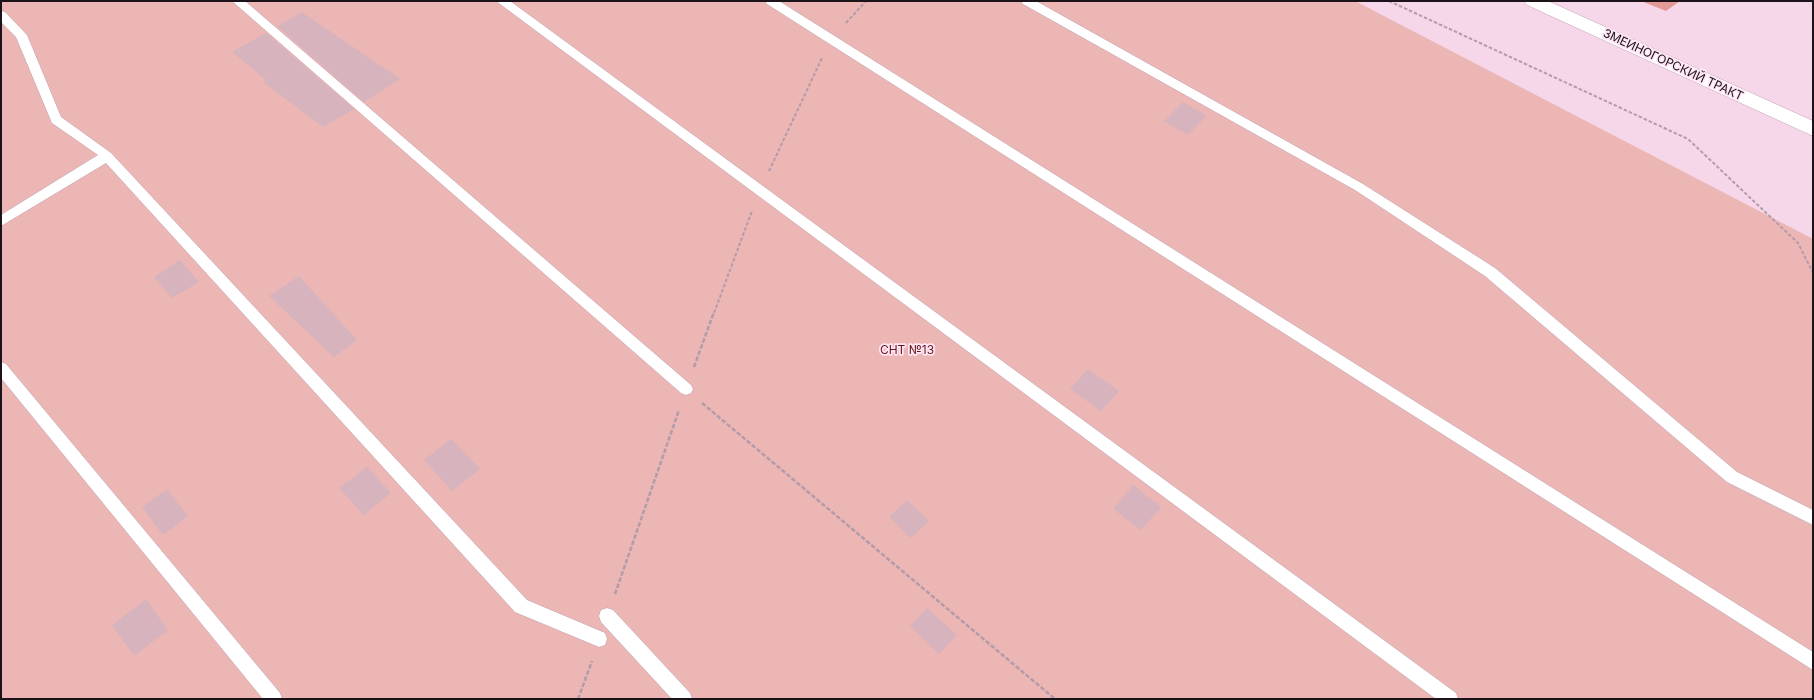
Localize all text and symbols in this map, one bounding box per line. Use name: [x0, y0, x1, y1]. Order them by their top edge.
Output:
street label: ЗМЕИНОГОРСКИЙ ТРАКТ: [1601, 26, 1745, 104]
park label: СНТ №13: [880, 343, 934, 357]

